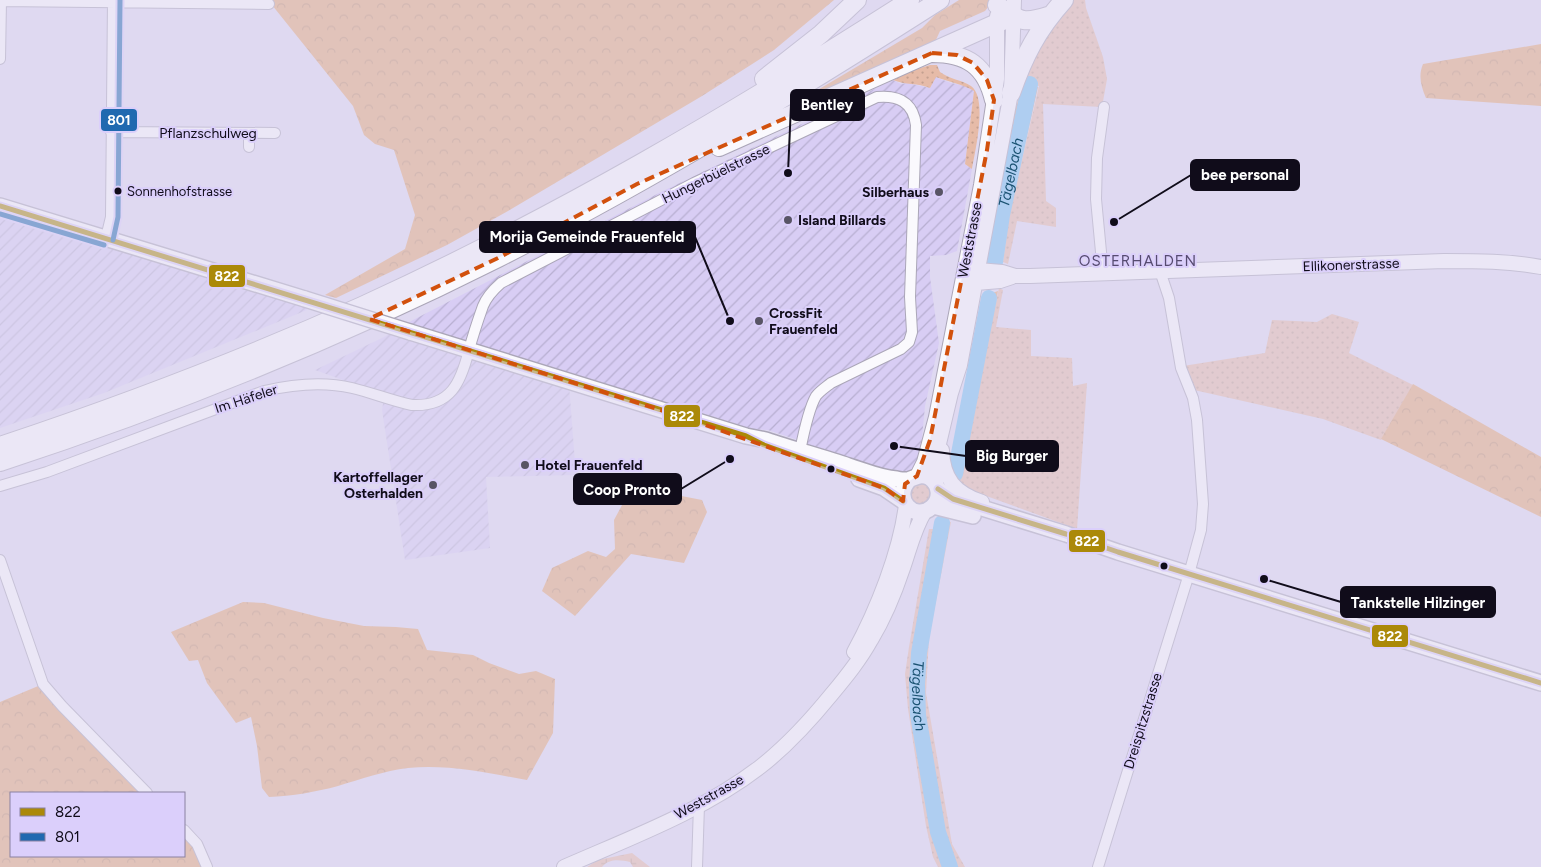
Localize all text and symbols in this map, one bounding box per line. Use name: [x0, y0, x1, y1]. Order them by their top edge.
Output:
callout: Bentley: [791, 90, 864, 120]
text: Bentley: [801, 96, 854, 114]
line badge: 801: [100, 108, 138, 132]
text: 801: [107, 112, 131, 129]
street label: Pflanzschulweg: [159, 125, 257, 142]
water label: Tägelbach: [995, 136, 1027, 209]
street label: Hungerbüelstrasse: [659, 140, 773, 207]
callout: bee personal: [1191, 160, 1299, 190]
text: bee personal: [1201, 166, 1289, 184]
place label: Sonnenhofstrasse: [127, 184, 232, 199]
place label: Silberhaus: [862, 184, 929, 201]
marker: Sonnenhofstrasse: [113, 186, 123, 196]
marker: Silberhaus: [933, 186, 945, 198]
street label: Weststrasse: [954, 200, 986, 279]
place label: Island Billards: [798, 212, 886, 229]
marker: Island Billards: [782, 214, 794, 226]
callout: Morija Gemeinde Frauenfeld: [480, 222, 695, 252]
text: Morija Gemeinde Frauenfeld: [489, 228, 685, 246]
district label: OSTERHALDEN: [1079, 252, 1197, 270]
street label: Ellikonerstrasse: [1302, 255, 1400, 275]
line badge: 822: [208, 264, 246, 288]
text: 822: [215, 268, 239, 285]
place label: CrossFit Frauenfeld: [769, 305, 838, 338]
marker: CrossFit Frauenfeld: [753, 315, 765, 327]
street label: Im Häfeler: [212, 381, 280, 417]
line badge: 822: [663, 404, 701, 428]
text: 822: [670, 408, 694, 425]
callout: Big Burger: [966, 441, 1058, 471]
text: Big Burger: [976, 447, 1048, 465]
place label: Hotel Frauenfeld: [535, 457, 643, 474]
marker: Hotel Frauenfeld: [519, 459, 531, 471]
unlabelled marker: [826, 464, 836, 474]
place label: Kartoffellager Osterhalden: [333, 469, 424, 502]
callout: Coop Pronto: [574, 474, 681, 504]
marker: Kartoffellager Osterhalden: [427, 479, 439, 491]
text: Coop Pronto: [583, 481, 671, 499]
line badge: 822: [1068, 529, 1106, 553]
text: 822: [1075, 533, 1099, 550]
unlabelled marker: [1159, 561, 1169, 571]
callout: Tankstelle Hilzinger: [1341, 587, 1495, 617]
text: Tankstelle Hilzinger: [1351, 594, 1485, 612]
line badge: 822: [1371, 624, 1409, 648]
text: 822: [1378, 628, 1402, 645]
water label: Tägelbach: [908, 660, 930, 733]
street label: Dreispitzstrasse: [1120, 670, 1166, 771]
street label: Weststrasse: [671, 771, 747, 823]
legend: [10, 792, 185, 857]
text: 822: [55, 803, 81, 821]
text: 801: [55, 828, 80, 846]

